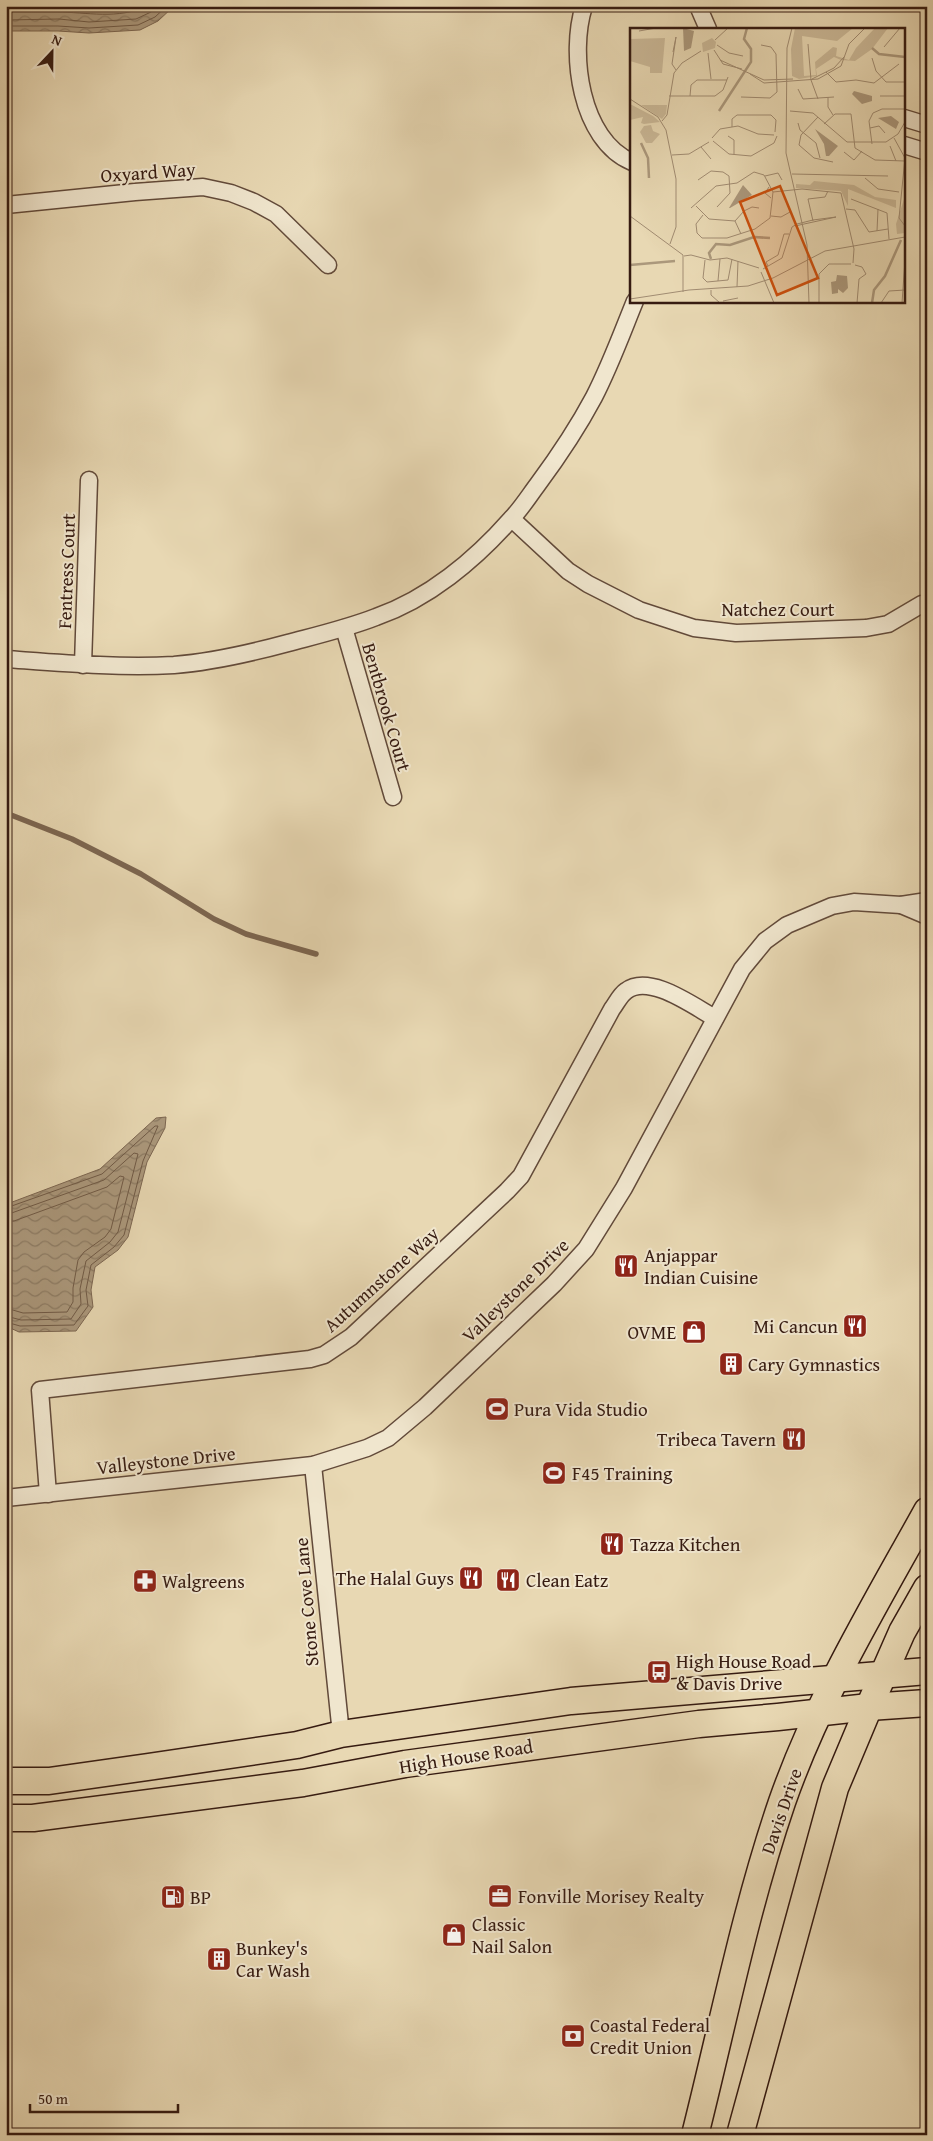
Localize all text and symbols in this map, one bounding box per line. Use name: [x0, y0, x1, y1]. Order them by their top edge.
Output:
north arrow: [28, 28, 78, 78]
inset map: [630, 28, 906, 302]
text: N: [49, 29, 66, 51]
street label: Oxyard Way: [100, 155, 197, 189]
street label: Fentress Court: [50, 513, 82, 629]
street label: Natchez Court: [721, 595, 835, 623]
street label: Bentbrook Court: [355, 639, 419, 775]
street label: Autumnstone Way: [317, 1219, 445, 1338]
street label: Valleystone Drive: [455, 1231, 575, 1349]
place label: Anjappar Indian Cuisine: [644, 1241, 758, 1291]
restaurant icon: Anjappar Indian Cuisine: [613, 1253, 639, 1279]
place label: Mi Cancun: [754, 1312, 838, 1340]
restaurant icon: Mi Cancun: [842, 1313, 868, 1339]
place label: OVME: [627, 1318, 676, 1346]
shop icon: OVME: [681, 1319, 707, 1345]
place label: Cary Gymnastics: [748, 1350, 880, 1378]
building icon: Cary Gymnastics: [718, 1351, 744, 1377]
place label: Pura Vida Studio: [514, 1395, 648, 1423]
sports icon: Pura Vida Studio: [484, 1396, 510, 1422]
place label: Tribeca Tavern: [657, 1425, 776, 1453]
restaurant icon: Tribeca Tavern: [781, 1426, 807, 1452]
street label: Valleystone Drive: [95, 1439, 237, 1481]
place label: F45 Training: [572, 1459, 673, 1487]
sports icon: F45 Training: [541, 1460, 567, 1486]
place label: Tazza Kitchen: [630, 1530, 741, 1558]
restaurant icon: Tazza Kitchen: [599, 1531, 625, 1557]
street label: Stone Cove Lane: [286, 1536, 326, 1667]
place label: The Halal Guys: [336, 1564, 454, 1592]
restaurant icon: The Halal Guys: [458, 1565, 484, 1591]
place label: Clean Eatz: [526, 1566, 608, 1594]
place label: Walgreens: [162, 1567, 245, 1595]
restaurant icon: Clean Eatz: [495, 1567, 521, 1593]
pharmacy icon: Walgreens: [132, 1568, 158, 1594]
place label: High House Road & Davis Drive: [676, 1647, 812, 1697]
bus stop icon: High House Road & Davis Drive: [646, 1659, 672, 1685]
street label: High House Road: [397, 1731, 536, 1780]
street label: Davis Drive: [753, 1764, 809, 1858]
place label: Fonville Morisey Realty: [518, 1882, 705, 1910]
place label: BP: [190, 1883, 211, 1911]
office icon: Fonville Morisey Realty: [487, 1883, 513, 1909]
fuel station icon: BP: [160, 1884, 186, 1910]
place label: Classic Nail Salon: [472, 1910, 553, 1960]
shop icon: Classic Nail Salon: [441, 1922, 467, 1948]
place label: Bunkey's Car Wash: [236, 1934, 310, 1984]
building icon: Bunkey's Car Wash: [206, 1946, 232, 1972]
place label: Coastal Federal Credit Union: [590, 2011, 710, 2061]
bank icon: Coastal Federal Credit Union: [560, 2023, 586, 2049]
scale bar: [30, 2081, 178, 2113]
text: 50 m: [38, 2088, 69, 2109]

